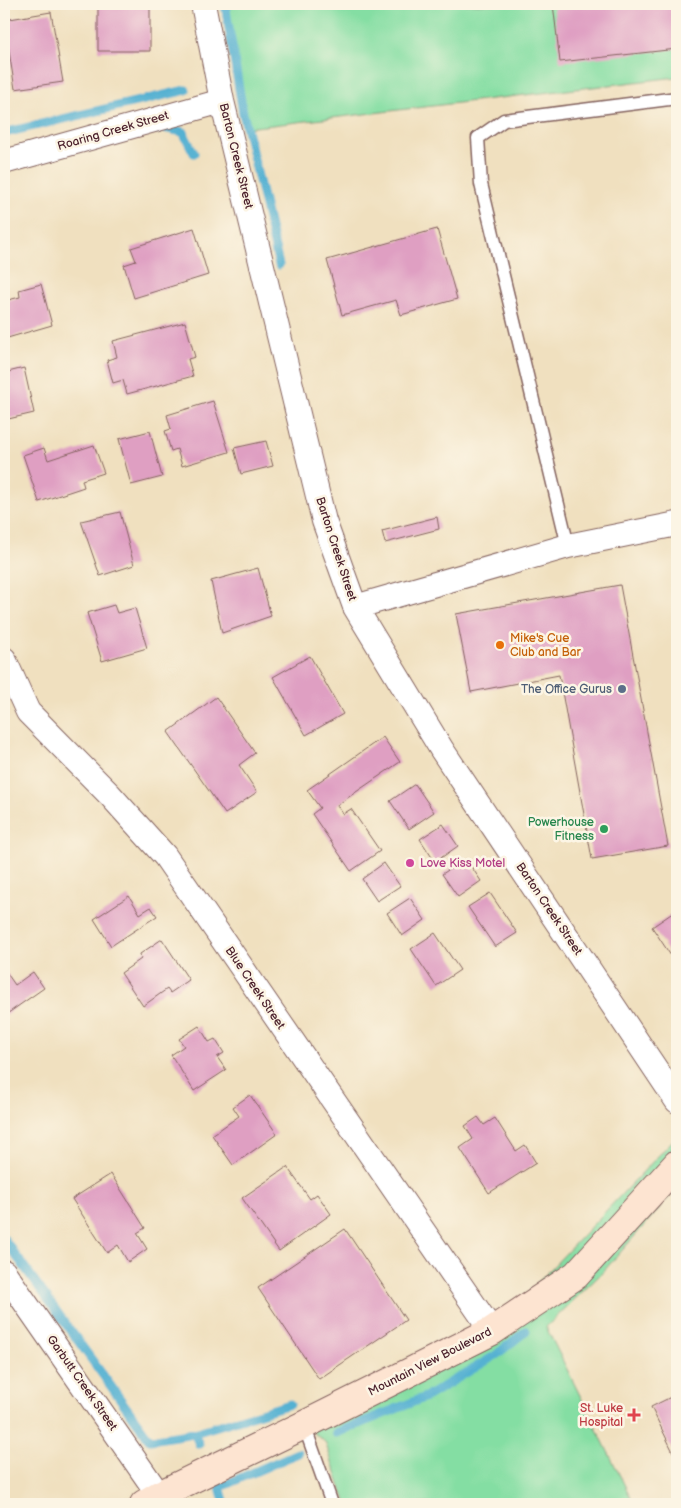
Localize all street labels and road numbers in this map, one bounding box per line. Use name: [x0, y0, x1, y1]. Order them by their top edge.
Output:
street label: Barton Creek Street: [216, 102, 256, 211]
street label: Roaring Creek Street: [56, 108, 171, 154]
street label: Barton Creek Street: [312, 495, 360, 603]
street label: Barton Creek Street: [512, 860, 586, 958]
street label: Blue Creek Street: [222, 944, 288, 1033]
street label: Mountain View Boulevard: [366, 1324, 494, 1400]
street label: Garbutt Creek Street: [44, 1333, 121, 1434]

